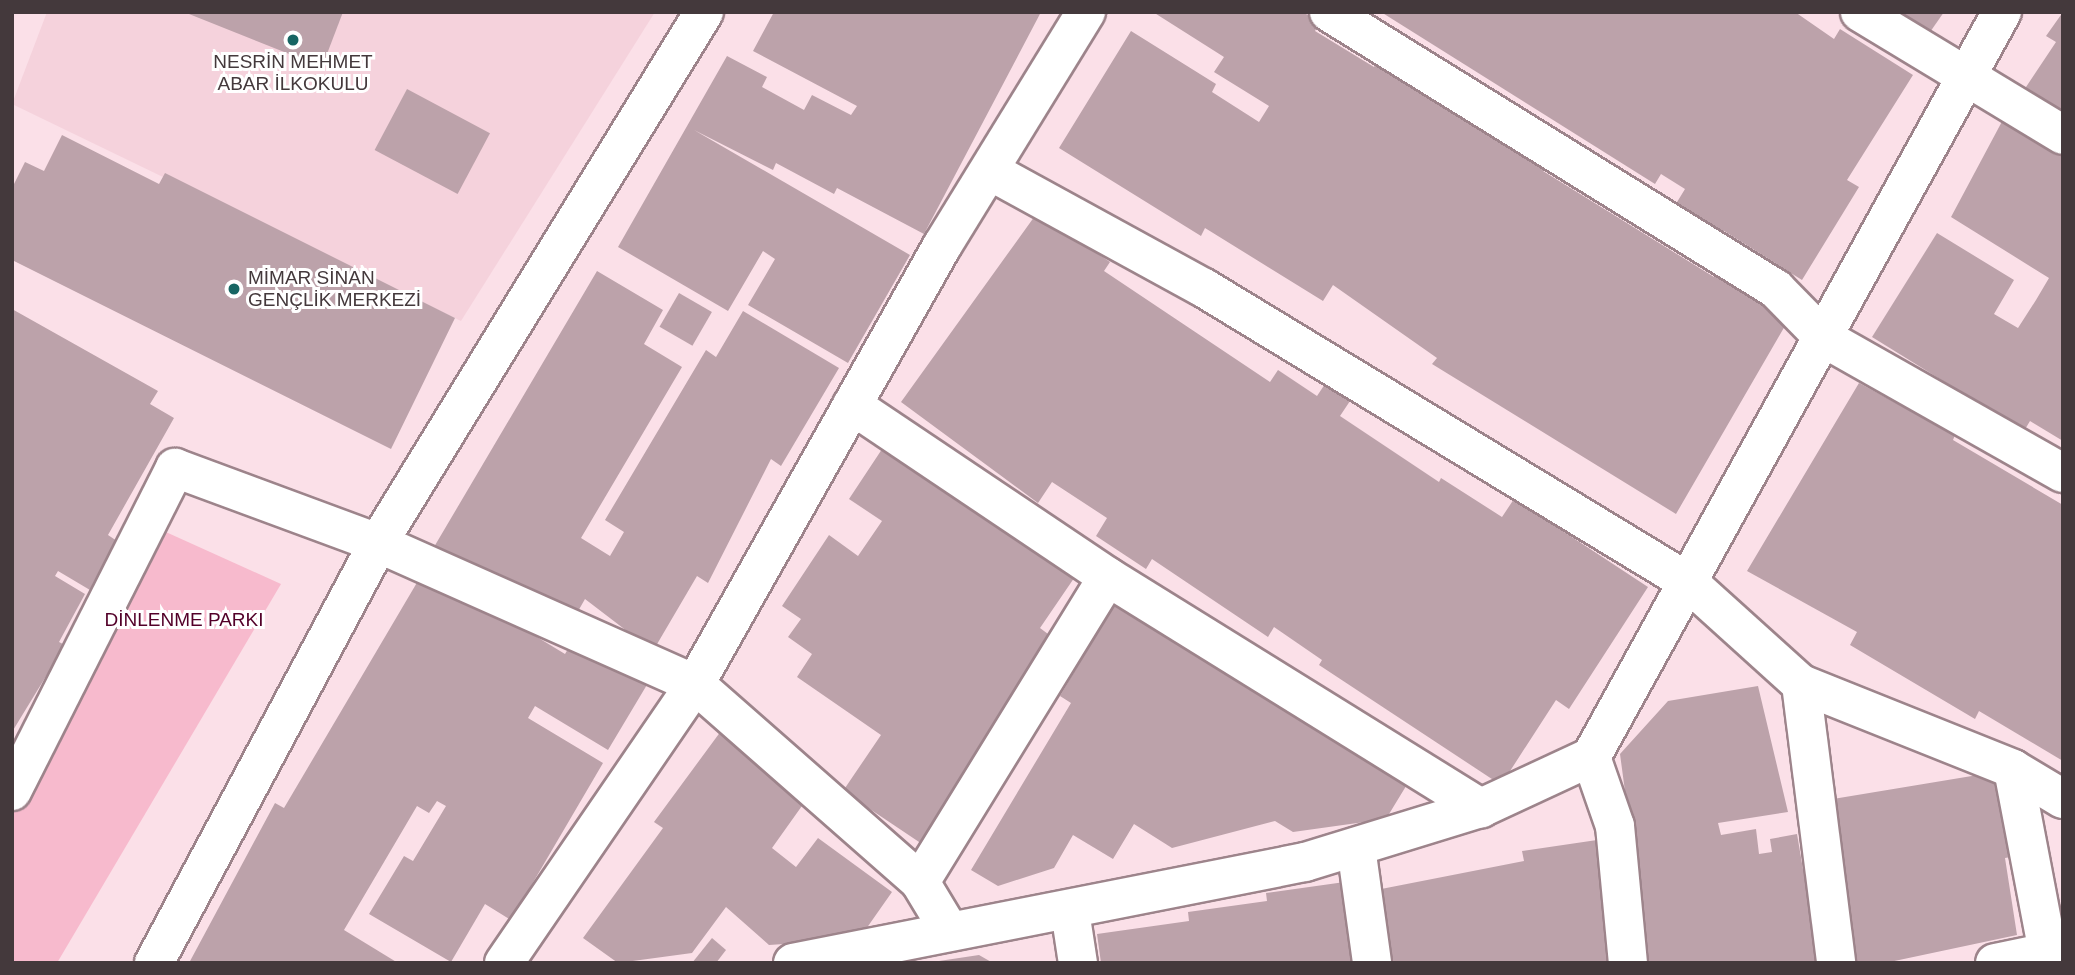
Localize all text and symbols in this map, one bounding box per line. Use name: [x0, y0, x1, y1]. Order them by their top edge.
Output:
marker: NESRİN MEHMET ABAR İLKOKULU: [285, 32, 301, 48]
place label: NESRİN MEHMET ABAR İLKOKULU: [213, 51, 373, 95]
place label: MİMAR SİNAN GENÇLİK MERKEZİ: [248, 267, 421, 311]
marker: MİMAR SİNAN GENÇLİK MERKEZİ: [226, 281, 242, 297]
park label: DİNLENME PARKI: [104, 609, 264, 631]

